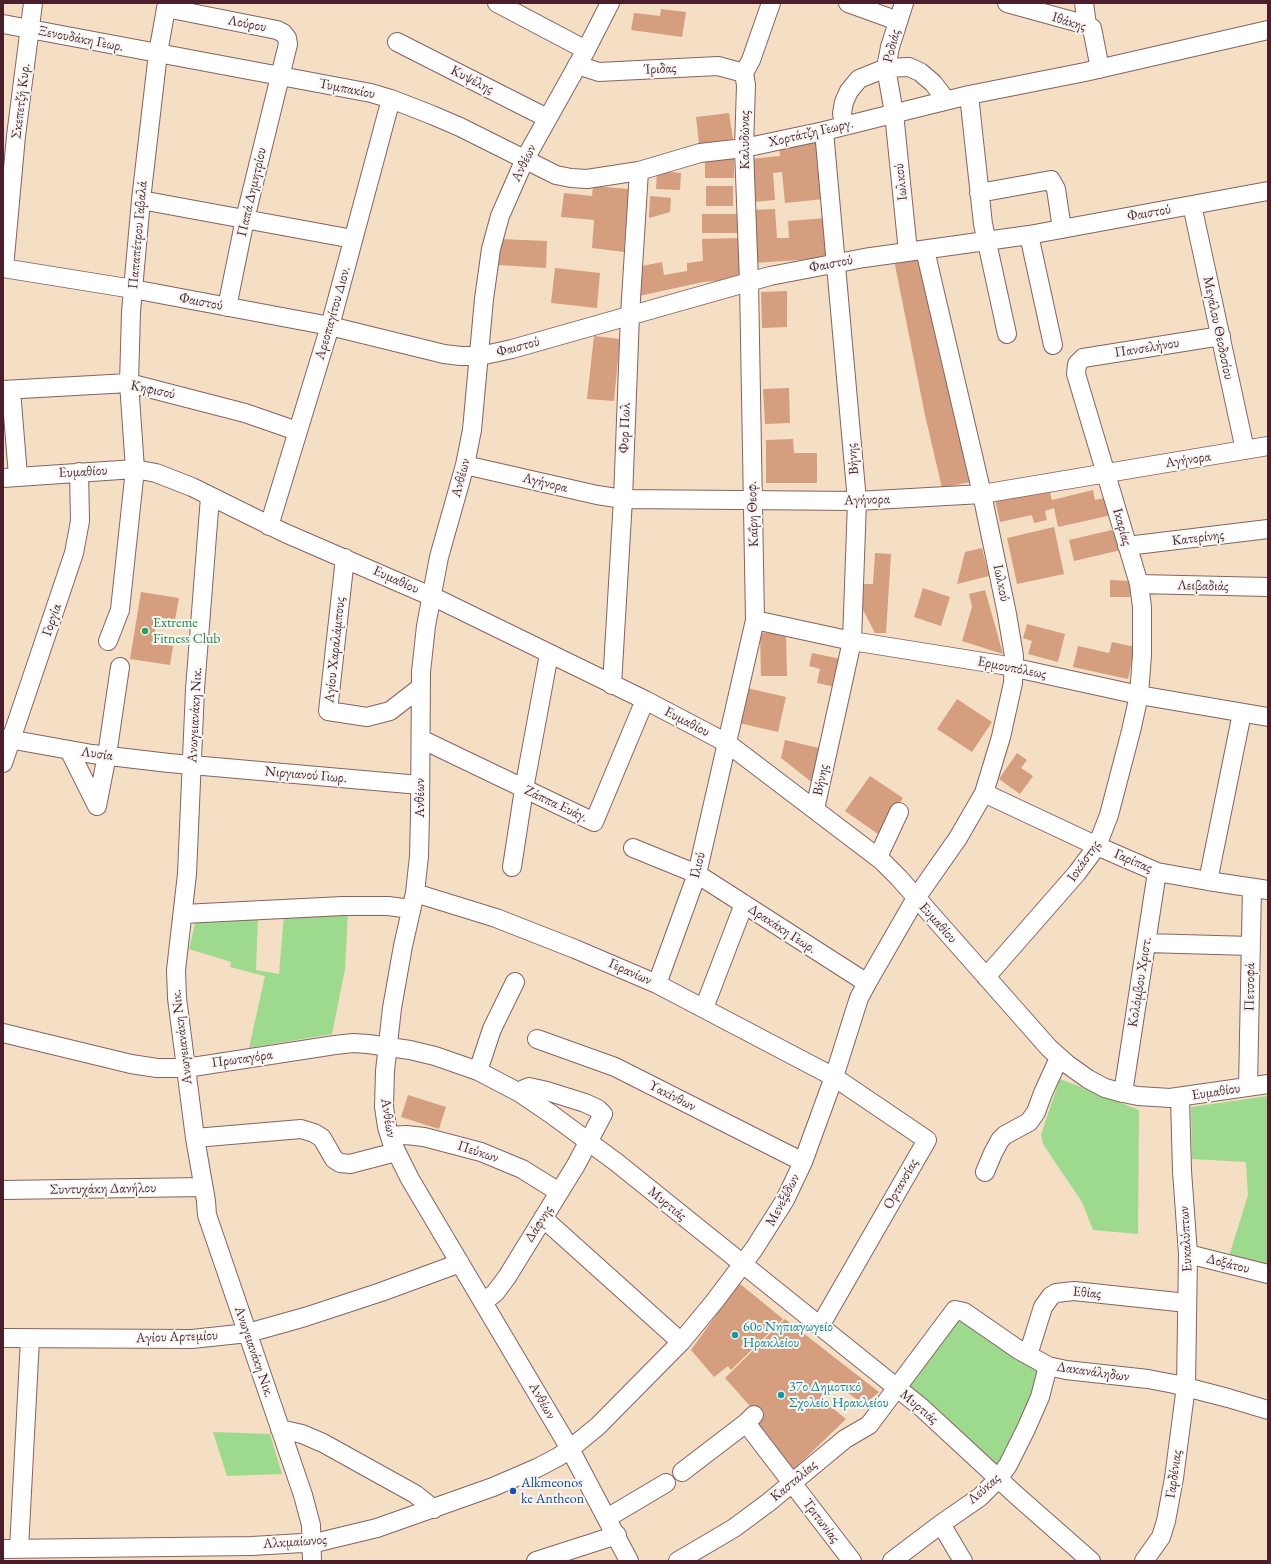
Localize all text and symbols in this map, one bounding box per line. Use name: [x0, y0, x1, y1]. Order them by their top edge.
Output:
street label: Ιθάκης: [1050, 9, 1088, 35]
street label: Λούρου: [226, 12, 268, 36]
street label: Ξενουδάκη Γεωρ.: [37, 22, 125, 56]
street label: Ροδιάς: [880, 28, 904, 64]
street label: Ίριδας: [643, 60, 677, 78]
street label: Σκεπετζή Κυρ.: [8, 62, 34, 140]
street label: Κυψέλης: [448, 62, 496, 98]
street label: Τυμπακίου: [317, 75, 377, 103]
street label: Καλυδώνας: [737, 110, 753, 170]
street label: Χορτάτζη Γεωργ.: [767, 115, 855, 151]
street label: Ανθέων: [508, 142, 540, 184]
street label: Παπά Δημητρίου: [234, 146, 270, 238]
street label: Ιωλκού: [891, 163, 911, 201]
street label: Παπαπέτρου Γαβαλά: [125, 180, 151, 290]
street label: Φαιστού: [1126, 201, 1172, 225]
street label: Φαιστού: [808, 252, 854, 276]
street label: Αρεοπαγίτου Διον.: [312, 264, 354, 362]
street label: Μεγάλου Θεοδοσίου: [1199, 275, 1237, 381]
street label: Φαιστού: [178, 290, 224, 314]
street label: Φαιστού: [494, 333, 542, 361]
street label: Πανσελήνου: [1113, 335, 1181, 361]
street label: Κηφισού: [129, 377, 177, 403]
street label: Φορ Πωλ: [616, 402, 634, 454]
street label: Βήνης: [843, 443, 863, 475]
street label: Αγήνορα: [1164, 448, 1212, 472]
street label: Ανθέων: [448, 457, 474, 499]
street label: Ευμαθίου: [58, 462, 108, 482]
street label: Αγήνορα: [521, 470, 569, 496]
street label: Καΐρη Θεοφ.: [743, 481, 763, 547]
street label: Αγήνορα: [844, 491, 890, 509]
street label: Ικαρίας: [1109, 506, 1135, 548]
street label: Κατερίνης: [1171, 526, 1225, 550]
street label: Ευμαθίου: [370, 562, 422, 598]
street label: Ιωλκού: [989, 563, 1013, 603]
street label: Λειβαδιάς: [1177, 577, 1229, 595]
street label: Αγίου Χαραλάμπους: [321, 596, 349, 704]
street label: Γοργία: [39, 602, 65, 638]
place label: Extreme Fitness Club: [153, 615, 221, 648]
marker: Extreme Fitness Club: [140, 626, 150, 636]
street label: Ερμουπόλεως: [976, 653, 1048, 683]
street label: Ανωγειανάκη Νικ.: [184, 667, 206, 763]
street label: Ευμαθίου: [661, 703, 713, 741]
street label: Λυσία: [80, 743, 114, 765]
street label: Νιργιανού Γιωρ.: [264, 763, 348, 787]
street label: Βήνης: [809, 763, 833, 797]
street label: Ανθέων: [412, 778, 428, 818]
street label: Ζάππα Ευάγ.: [522, 782, 590, 826]
street label: Ιοκάστης: [1064, 837, 1104, 885]
street label: Γαρίπας: [1111, 845, 1155, 877]
street label: Ιλιού: [687, 850, 709, 880]
street label: Ευμαθίου: [915, 899, 961, 947]
street label: Δρακάκη Γεωρ.: [745, 901, 819, 957]
street label: Κολόμβου Χριστ.: [1125, 936, 1155, 1028]
street label: Γερανίων: [606, 955, 654, 989]
street label: Πετσοφά: [1241, 963, 1259, 1011]
street label: Ανωγειανάκη Νικ.: [168, 989, 196, 1085]
street label: Πρωταγόρα: [210, 1046, 274, 1072]
street label: Υακίνθων: [645, 1077, 699, 1115]
street label: Ευμαθίου: [1191, 1080, 1241, 1104]
street label: Ανθέων: [377, 1097, 399, 1139]
street label: Πεύκων: [455, 1137, 501, 1167]
street label: Ορτανσίας: [880, 1156, 922, 1212]
street label: Μενεξέδων: [762, 1171, 804, 1229]
street label: Συντυχάκη Δανήλου: [50, 1180, 156, 1198]
street label: Μυρτιάς: [644, 1183, 690, 1225]
street label: Δάφνης: [521, 1202, 557, 1246]
street label: Ευκαλύπτων: [1176, 1206, 1196, 1272]
street label: Δοξάτου: [1205, 1251, 1251, 1277]
street label: Εθίας: [1072, 1283, 1102, 1303]
street label: Ανωγειανάκη Νικ.: [231, 1304, 277, 1400]
place label: 60ο Νηπιαγωγείο Ηρακλείου: [743, 1319, 833, 1352]
street label: Αγίου Αρτεμίου: [136, 1327, 218, 1347]
marker: 60ο Νηπιαγωγείο Ηρακλείου: [730, 1330, 740, 1340]
street label: Δακανάληδων: [1056, 1359, 1130, 1385]
place label: 37ο Δημοτικό Σχολείο Ηρακλείου: [789, 1379, 889, 1412]
street label: Ανθέων: [525, 1380, 559, 1422]
street label: Μυρτιάς: [896, 1386, 942, 1428]
marker: 37ο Δημοτικό Σχολείο Ηρακλείου: [776, 1390, 786, 1400]
street label: Γαρδένιας: [1162, 1449, 1186, 1499]
street label: Κασταλίας: [767, 1457, 821, 1505]
street label: Λεύκας: [964, 1470, 1004, 1508]
place label: Alkmeonos ke Antheon: [521, 1475, 584, 1508]
marker: Alkmeonos ke Antheon: [508, 1486, 518, 1496]
street label: Τριτωνίας: [799, 1496, 843, 1546]
street label: Αλκμαίωνος: [263, 1531, 327, 1553]

